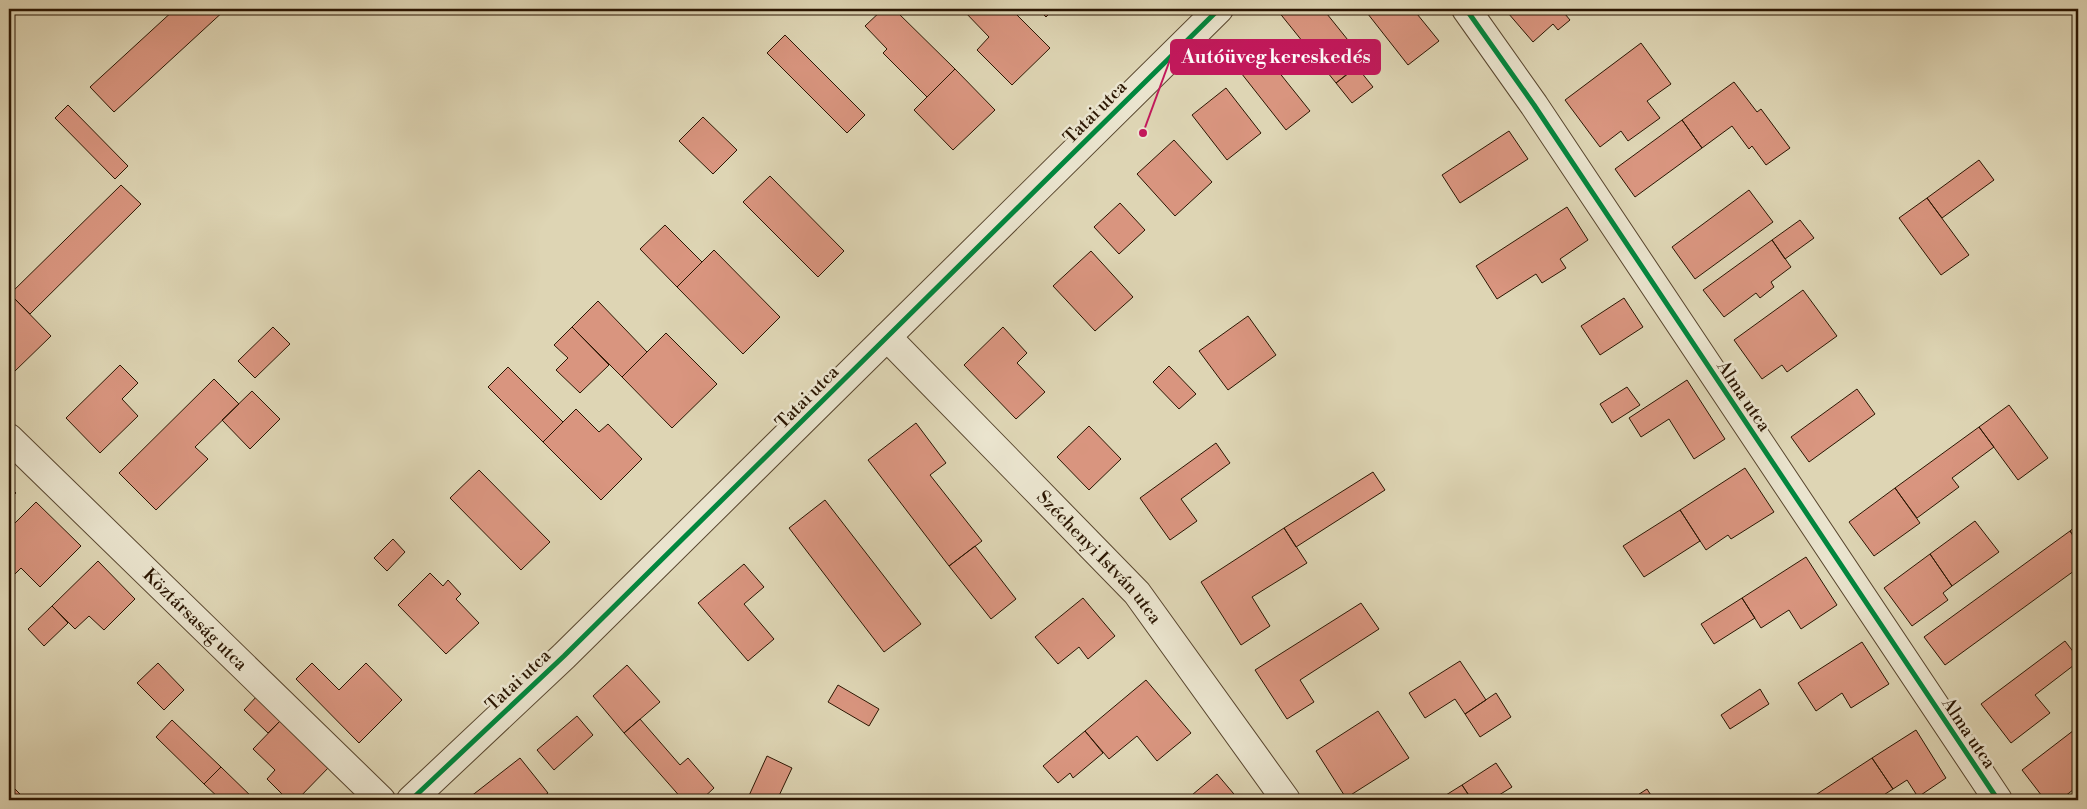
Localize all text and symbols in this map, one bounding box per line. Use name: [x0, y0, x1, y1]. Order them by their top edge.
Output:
callout: Autóüveg kereskedés: [1171, 40, 1380, 74]
text: Autóüveg kereskedés: [1180, 45, 1371, 69]
street label: Tatai utca: [1059, 75, 1133, 149]
street label: Alma utca: [1711, 355, 1776, 437]
street label: Tatai utca: [771, 360, 845, 434]
street label: Széchenyi István utca: [1031, 486, 1167, 629]
street label: Köztársaság utca: [138, 564, 253, 676]
street label: Tatai utca: [481, 644, 556, 716]
street label: Alma utca: [1936, 692, 2001, 774]

